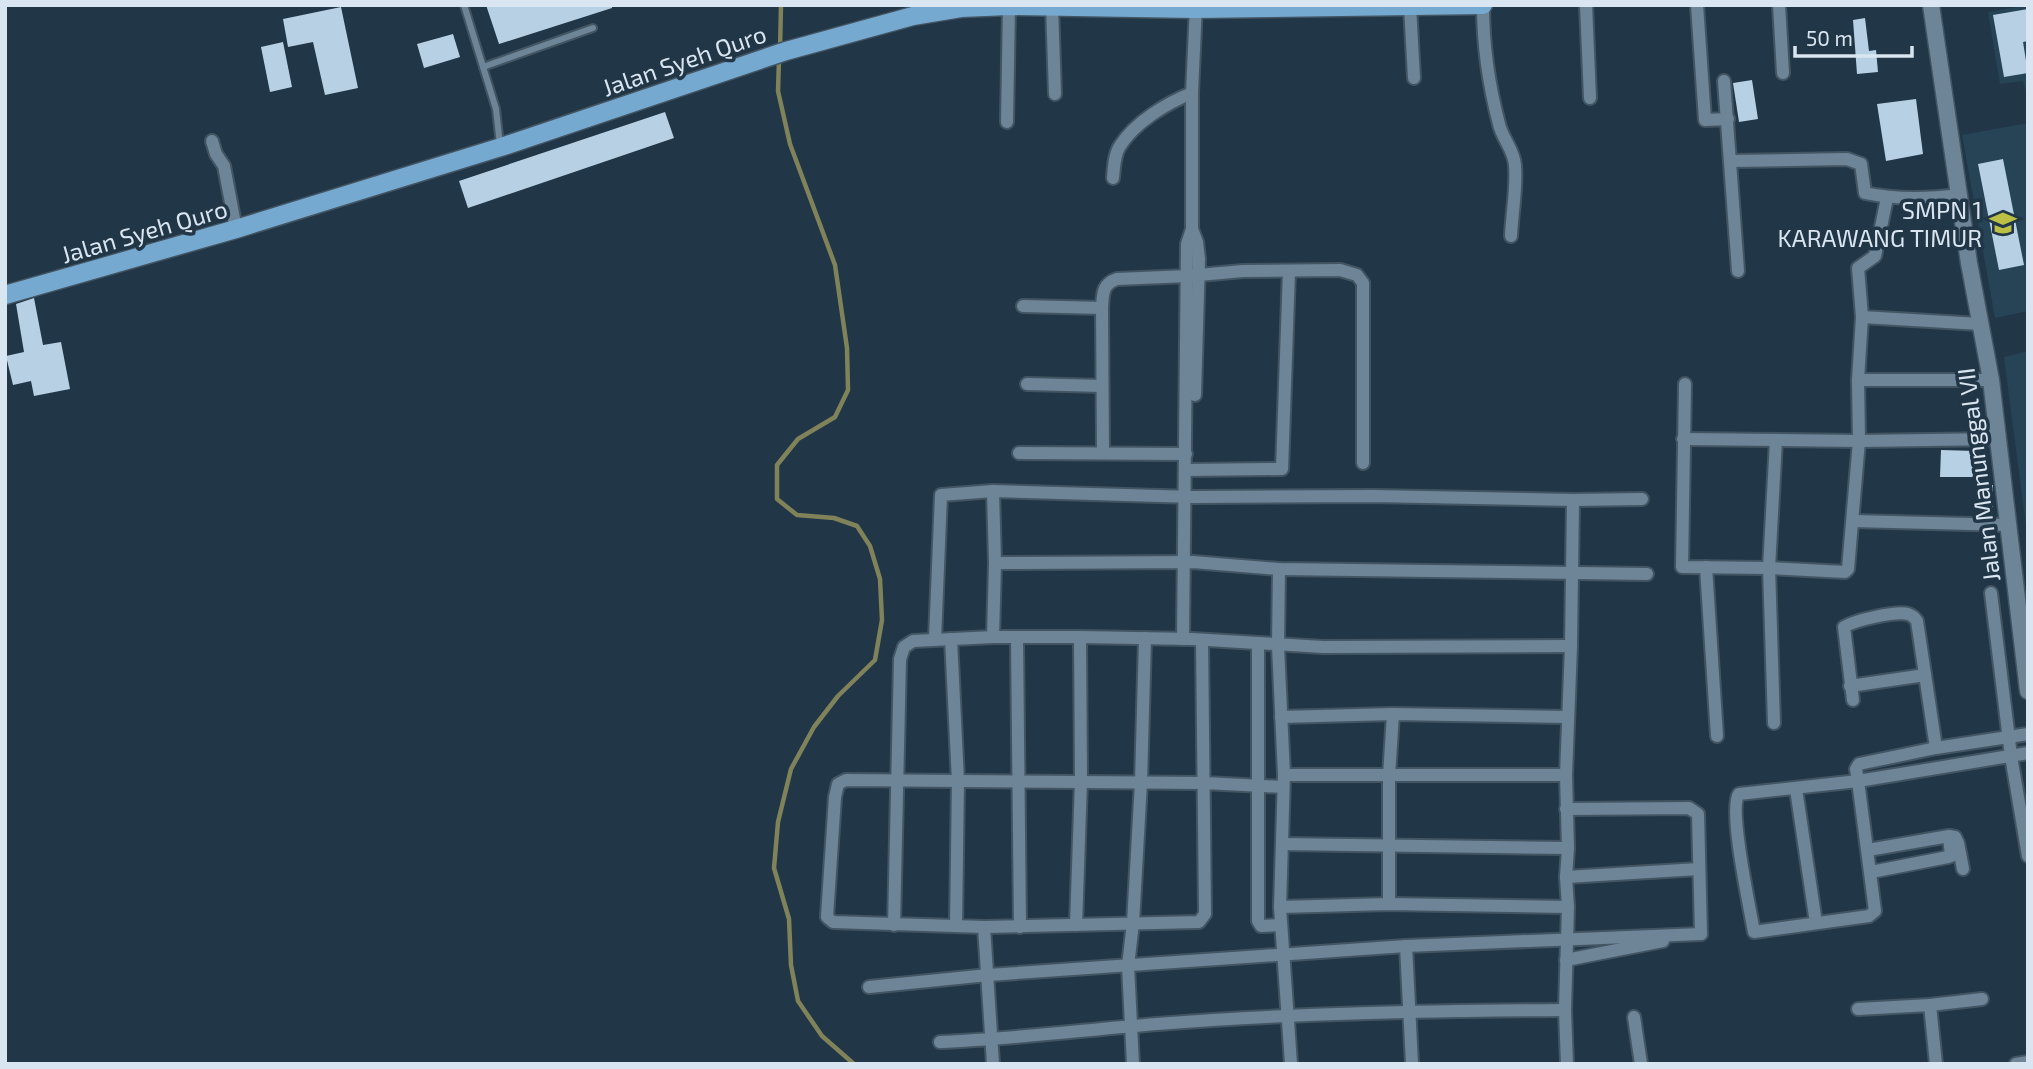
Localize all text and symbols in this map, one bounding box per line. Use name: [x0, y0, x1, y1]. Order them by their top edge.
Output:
scale bar: [1795, 14, 1912, 58]
street label: Jalan Syeh Quro: [598, 18, 770, 102]
text: 50 m: [1806, 25, 1853, 50]
street label: Jalan Syeh Quro: [58, 193, 230, 269]
place label: SMPN 1 KARAWANG TIMUR: [1778, 195, 1982, 252]
school or university icon: SMPN 1 KARAWANG TIMUR: [1988, 208, 2018, 238]
street label: Jalan Manunggal VII: [1951, 367, 2005, 583]

